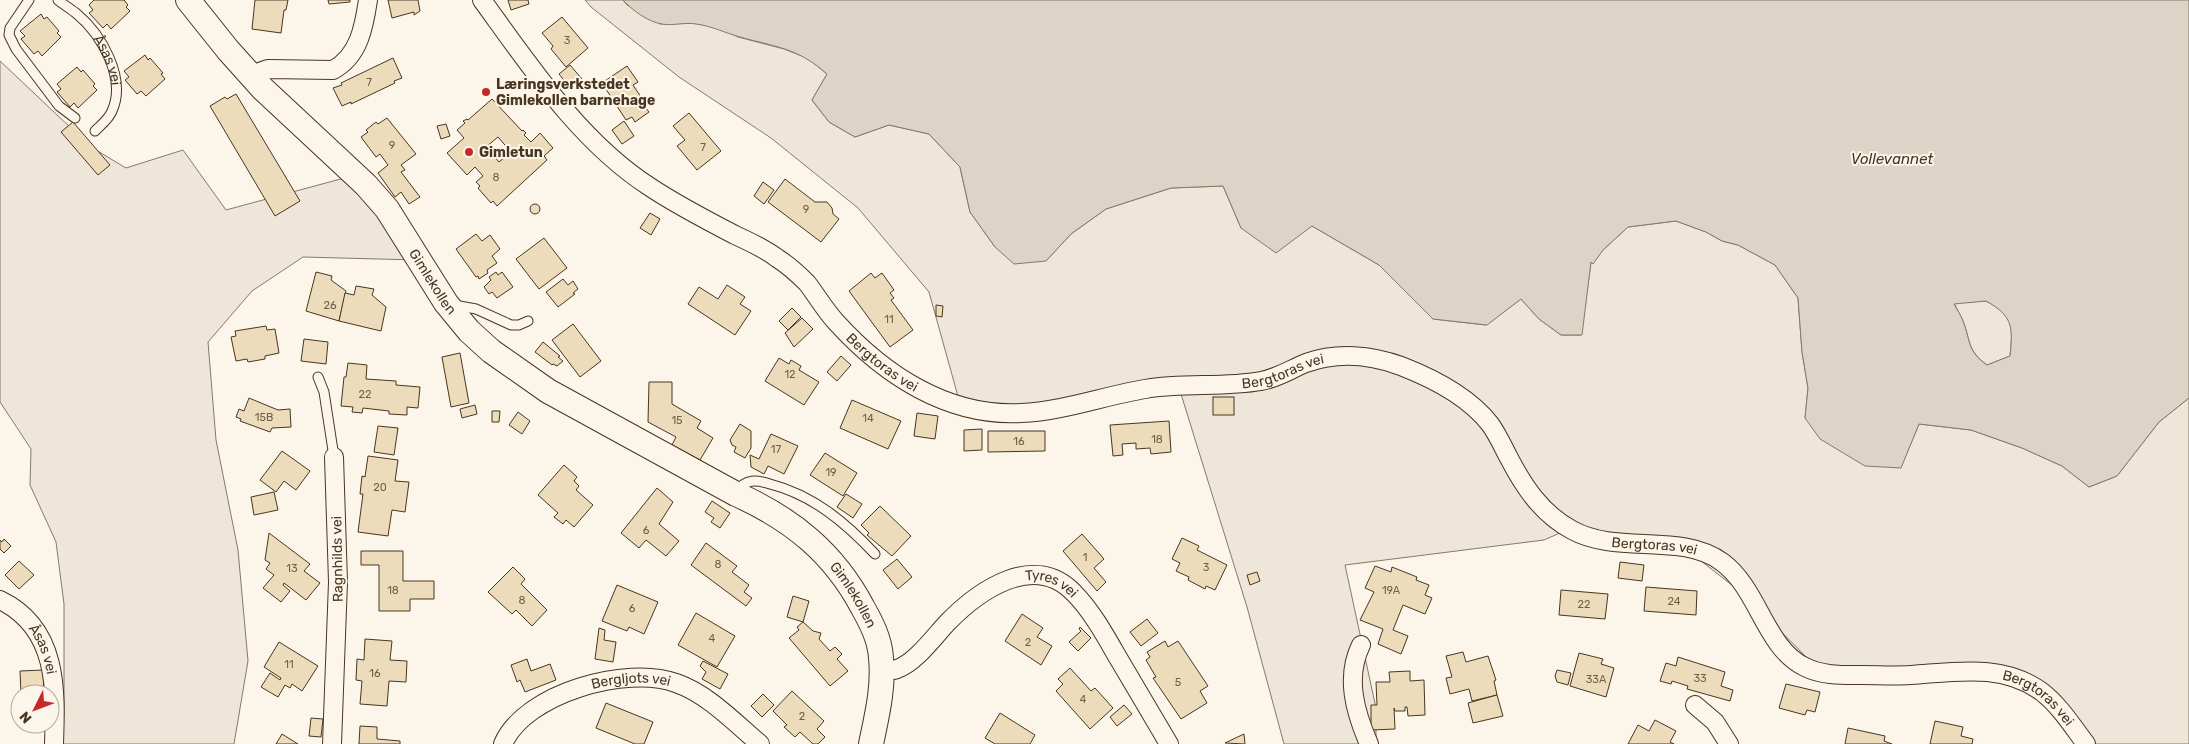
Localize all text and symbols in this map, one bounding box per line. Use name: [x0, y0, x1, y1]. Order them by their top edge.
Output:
street label: Åsas vei: [89, 31, 124, 86]
house number: 3: [564, 34, 571, 47]
house number: 7: [366, 76, 372, 89]
place label: Læringsverkstedet Gimlekollen barnehage: [496, 76, 655, 109]
marker: Læringsverkstedet Gimlekollen barnehage: [480, 86, 492, 98]
house number: 9: [389, 139, 395, 152]
house number: 7: [700, 141, 706, 154]
place label: Gimletun: [479, 144, 543, 161]
marker: Gimletun: [463, 146, 475, 158]
water label: Vollevannet: [1851, 150, 1933, 168]
house number: 8: [493, 171, 500, 184]
house number: 9: [803, 203, 809, 216]
street label: Gimlekollen: [405, 246, 460, 318]
house number: 26: [323, 299, 337, 312]
house number: 11: [884, 313, 894, 326]
street label: Bergtoras vei: [843, 330, 921, 396]
street label: Bergtoras vei: [1241, 350, 1325, 393]
house number: 12: [784, 368, 796, 381]
house number: 22: [359, 388, 371, 401]
house number: 15B: [255, 411, 273, 424]
house number: 14: [862, 412, 874, 425]
house number: 15: [671, 414, 683, 427]
house number: 18: [1151, 433, 1163, 446]
house number: 16: [1013, 435, 1025, 448]
house number: 17: [771, 443, 782, 456]
house number: 19: [825, 466, 837, 479]
house number: 20: [373, 481, 387, 494]
street label: Ragnhilds vei: [328, 516, 347, 602]
house number: 6: [643, 524, 650, 537]
street label: Bergtoras vei: [1611, 534, 1699, 559]
house number: 1: [1083, 551, 1087, 564]
house number: 8: [715, 558, 722, 571]
street label: Gimlekollen: [826, 559, 880, 631]
house number: 3: [1203, 561, 1210, 574]
house number: 13: [286, 562, 298, 575]
street label: Tyres vei: [1024, 567, 1082, 601]
house number: 18: [387, 584, 399, 597]
house number: 19A: [1382, 584, 1401, 597]
house number: 8: [519, 594, 526, 607]
house number: 24: [1667, 595, 1681, 608]
house number: 22: [1578, 598, 1590, 611]
house number: 6: [629, 602, 636, 615]
street label: Åsas vei: [25, 620, 60, 676]
house number: 4: [709, 632, 716, 645]
house number: 2: [1025, 636, 1031, 649]
house number: 11: [284, 658, 294, 671]
house number: 16: [369, 667, 381, 680]
street label: Bergtoras vei: [2001, 667, 2078, 729]
street label: Bergljots vei: [589, 670, 673, 693]
house number: 33: [1693, 672, 1707, 685]
house number: 33A: [1586, 673, 1607, 686]
house number: 5: [1175, 676, 1182, 689]
north arrow: [10, 684, 60, 734]
house number: 4: [1080, 693, 1087, 706]
text: N: [16, 708, 35, 727]
house number: 2: [799, 710, 805, 723]

